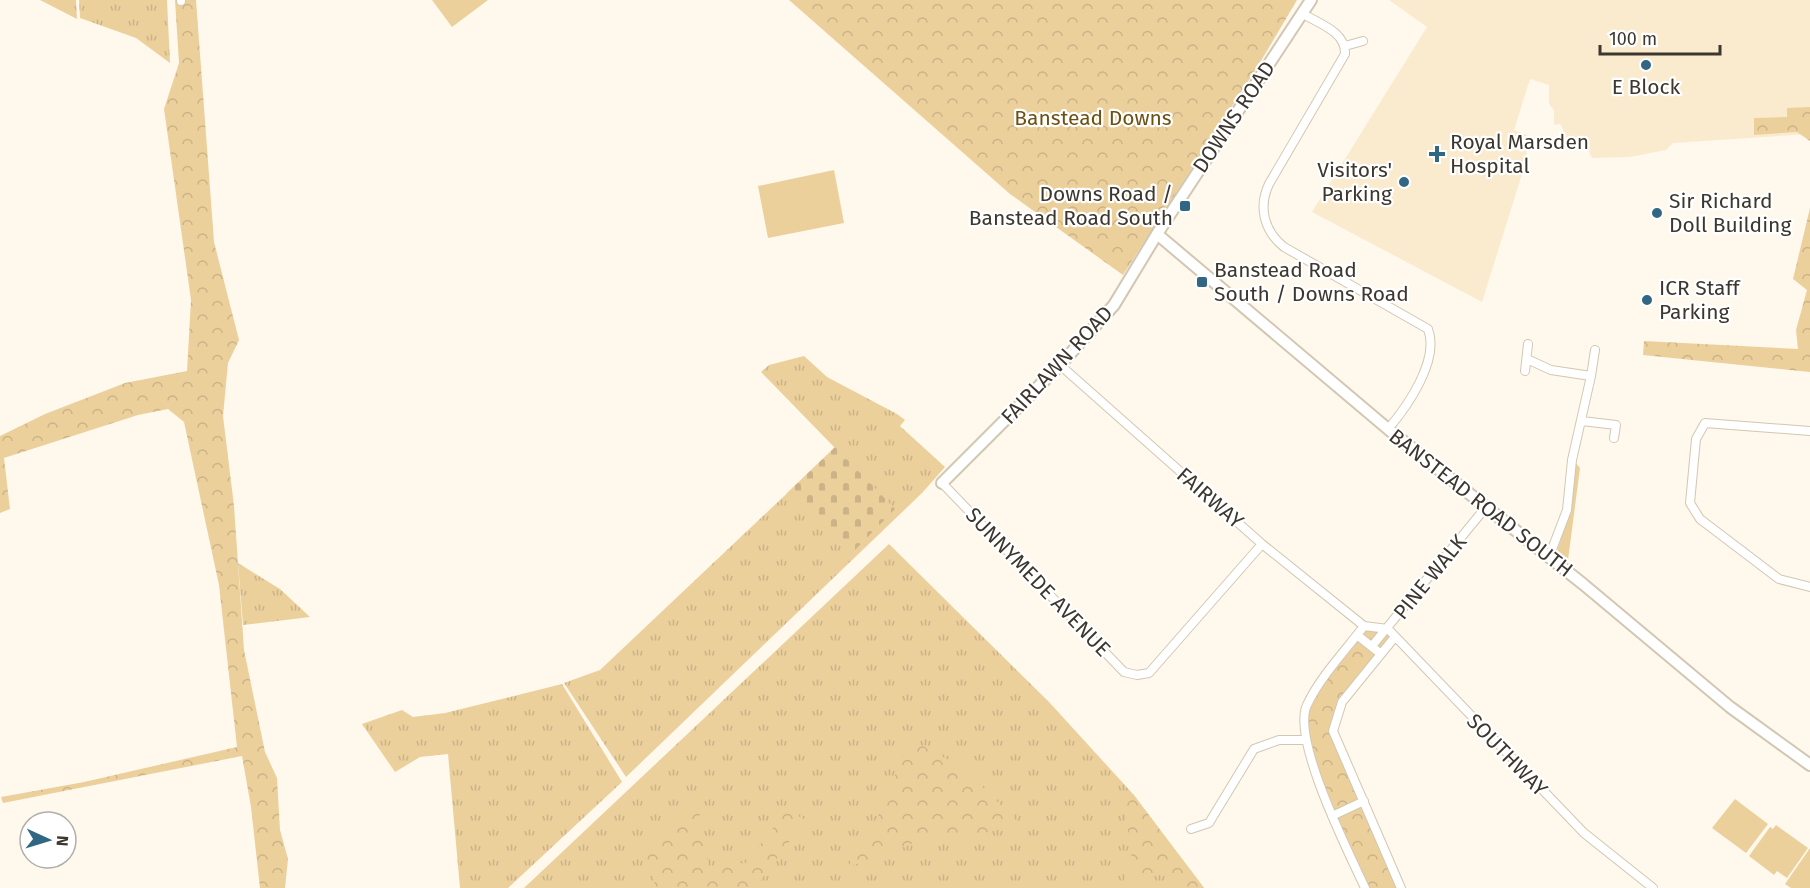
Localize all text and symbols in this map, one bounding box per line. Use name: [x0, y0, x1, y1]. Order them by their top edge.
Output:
scale bar: [1600, 18, 1720, 56]
text: 100 m: [1609, 28, 1657, 50]
street label: DOWNS ROAD: [1187, 56, 1281, 178]
marker: E Block: [1639, 58, 1653, 72]
place label: E Block: [1612, 74, 1681, 100]
park label: Banstead Downs: [1014, 105, 1172, 131]
place label: Royal Marsden Hospital: [1450, 129, 1589, 179]
marker: Royal Marsden Hospital: [1428, 145, 1446, 163]
place label: Visitors' Parking: [1317, 157, 1392, 207]
marker: Visitors' Parking: [1397, 175, 1411, 189]
place label: Downs Road / Banstead Road South: [969, 181, 1173, 231]
place label: Sir Richard Doll Building: [1669, 188, 1791, 238]
marker: Downs Road / Banstead Road South: [1178, 199, 1192, 213]
marker: Sir Richard Doll Building: [1650, 206, 1664, 220]
place label: Banstead Road South / Downs Road: [1214, 257, 1409, 307]
marker: Banstead Road South / Downs Road: [1195, 275, 1209, 289]
place label: ICR Staff Parking: [1659, 275, 1742, 325]
marker: ICR Staff Parking: [1640, 293, 1654, 307]
street label: FAIRLAWN ROAD: [996, 300, 1118, 430]
street label: BANSTEAD ROAD SOUTH: [1384, 423, 1578, 583]
street label: FAIRWAY: [1171, 462, 1249, 534]
street label: SUNNYMEDE AVENUE: [960, 502, 1116, 662]
street label: PINE WALK: [1388, 529, 1473, 625]
street label: SOUTHWAY: [1461, 708, 1553, 802]
north arrow: [18, 810, 78, 870]
text: N: [53, 835, 72, 847]

